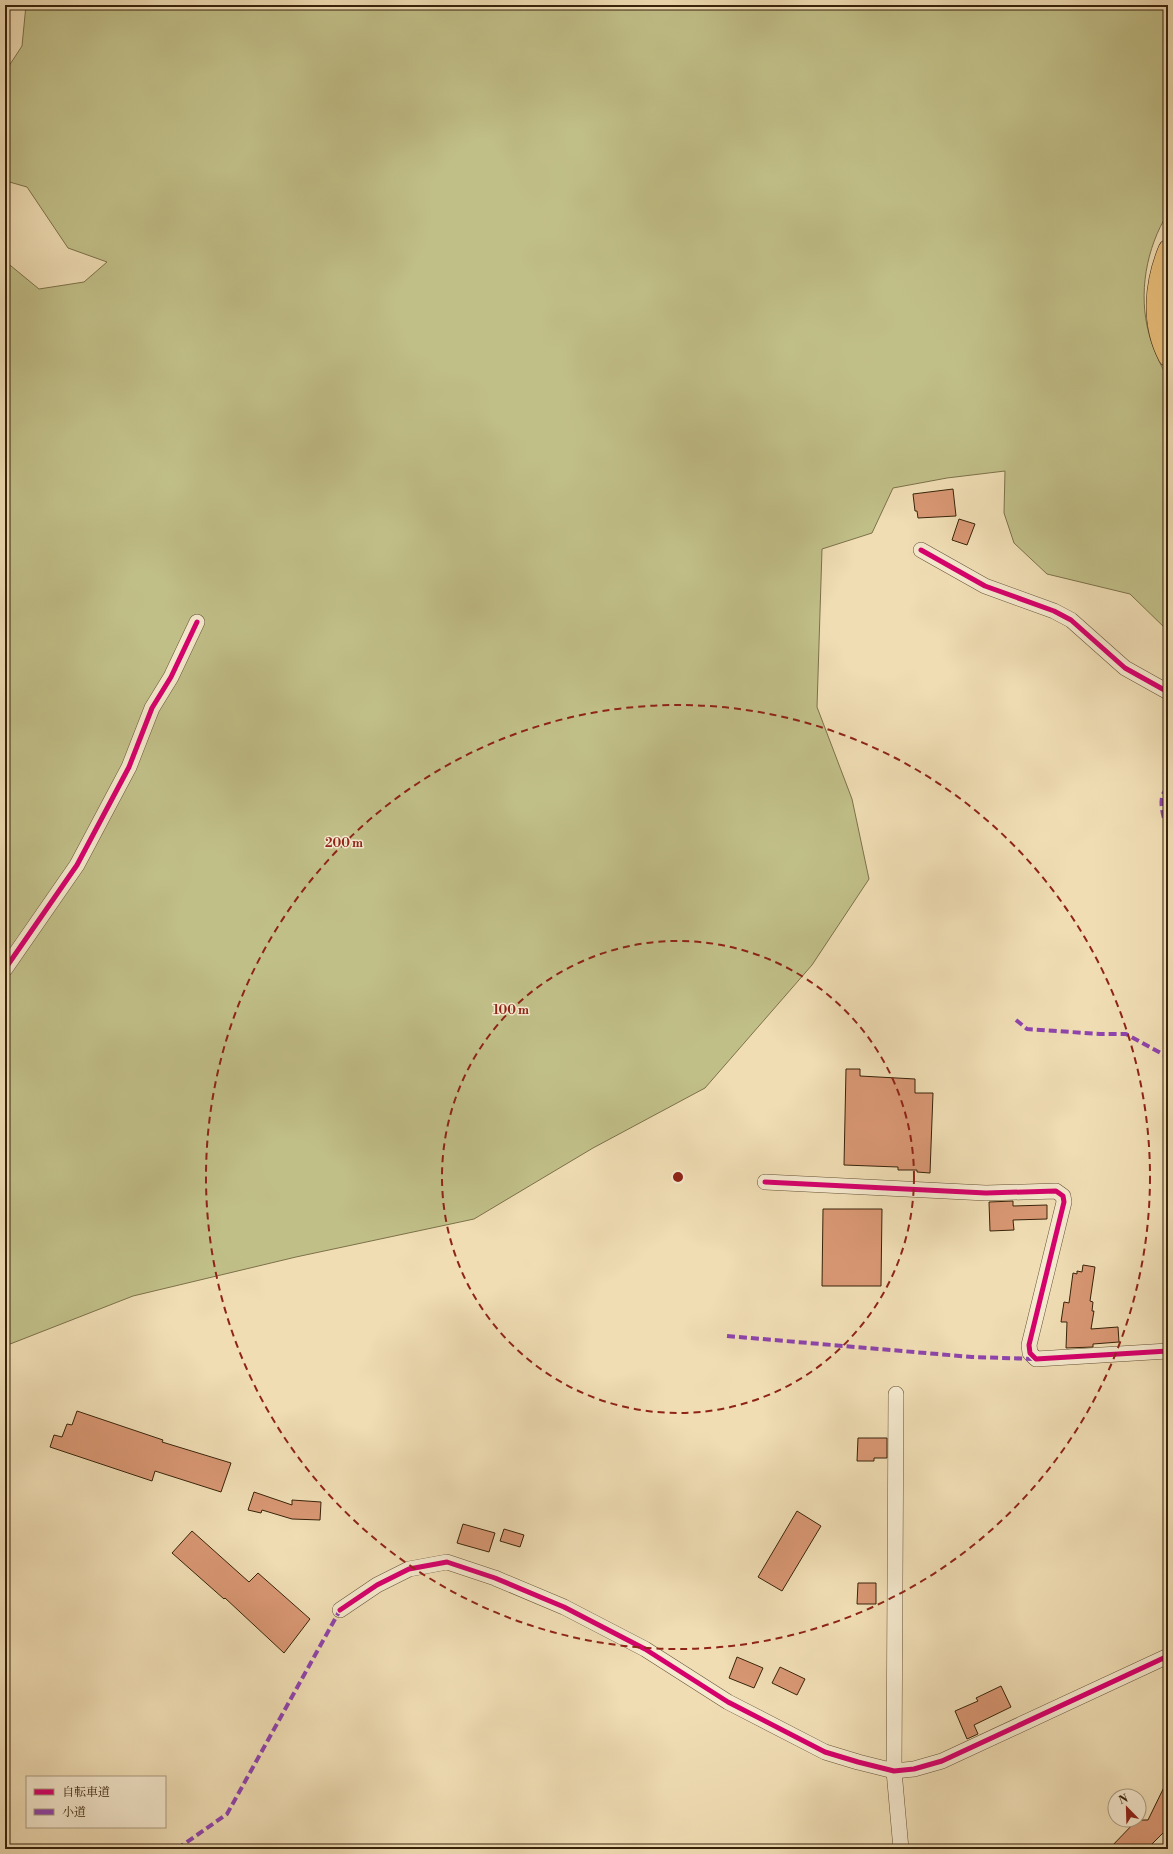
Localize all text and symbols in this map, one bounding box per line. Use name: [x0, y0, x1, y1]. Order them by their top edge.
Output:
text: 200 m: [325, 836, 363, 851]
text: 100 m: [493, 1003, 529, 1018]
centre of rings: [671, 1170, 685, 1184]
legend: [26, 1776, 166, 1828]
text: 自転車道: [62, 1785, 110, 1800]
north arrow: [1107, 1788, 1147, 1828]
text: N: [1117, 1791, 1130, 1808]
text: 小道: [62, 1805, 86, 1820]

